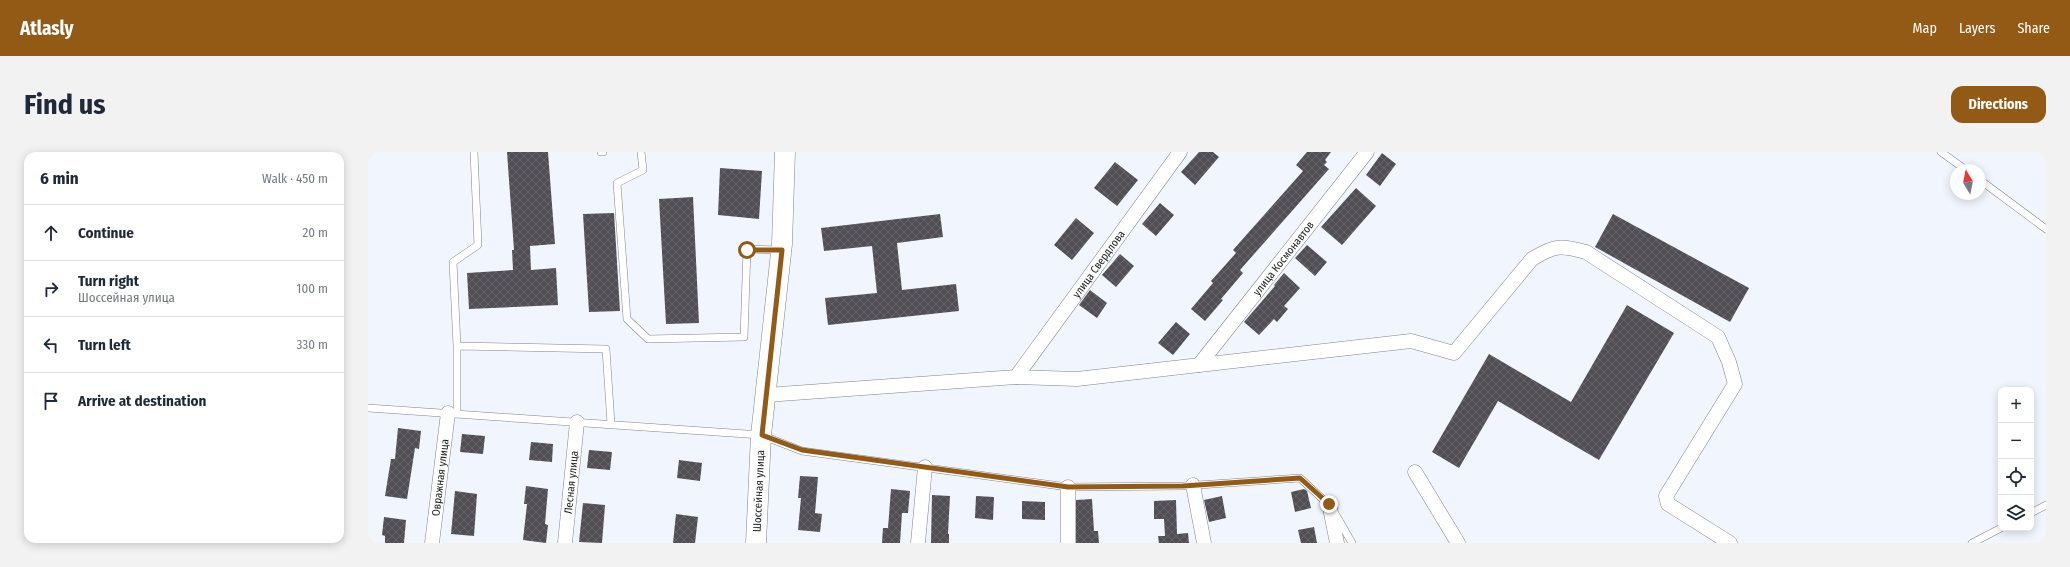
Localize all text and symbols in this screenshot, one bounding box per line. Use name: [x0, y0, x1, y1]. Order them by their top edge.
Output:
text: Atlasly: [20, 17, 74, 40]
text: Map: [1913, 20, 1937, 37]
text: Layers: [1959, 20, 1995, 37]
text: Share: [2017, 20, 2050, 37]
button: Directions: [1951, 86, 2046, 123]
text: Find us: [24, 88, 106, 121]
north arrow: [1950, 164, 1986, 200]
text: 6 min: [40, 168, 79, 189]
text: Walk · 450 m: [262, 171, 328, 186]
street label: улица Космонавтов: [1250, 219, 1317, 298]
icon: ahead: [40, 222, 62, 244]
text: Continue: [78, 224, 134, 242]
text: 20 m: [302, 225, 328, 240]
street label: улица Свердлова: [1070, 228, 1128, 300]
route start: [738, 241, 756, 259]
text: Turn right: [78, 272, 139, 290]
icon: right: [40, 278, 62, 300]
text: 100 m: [296, 281, 328, 296]
text: Шоссейная улица: [78, 290, 175, 305]
icon: left: [40, 334, 62, 356]
text: Turn left: [78, 336, 131, 354]
text: 330 m: [296, 337, 328, 352]
map controls: [1998, 387, 2034, 531]
button: +: [1998, 387, 2034, 423]
icon: arrive: [40, 390, 62, 412]
text: Arrive at destination: [78, 392, 206, 410]
button: −: [1998, 423, 2034, 459]
street label: Овражная улица: [429, 438, 452, 517]
street label: Лесная улица: [562, 450, 581, 515]
street label: Шоссейная улица: [751, 450, 767, 532]
button: locate: [1998, 459, 2034, 495]
route end: [1320, 495, 1338, 513]
button: layers: [1998, 495, 2034, 531]

